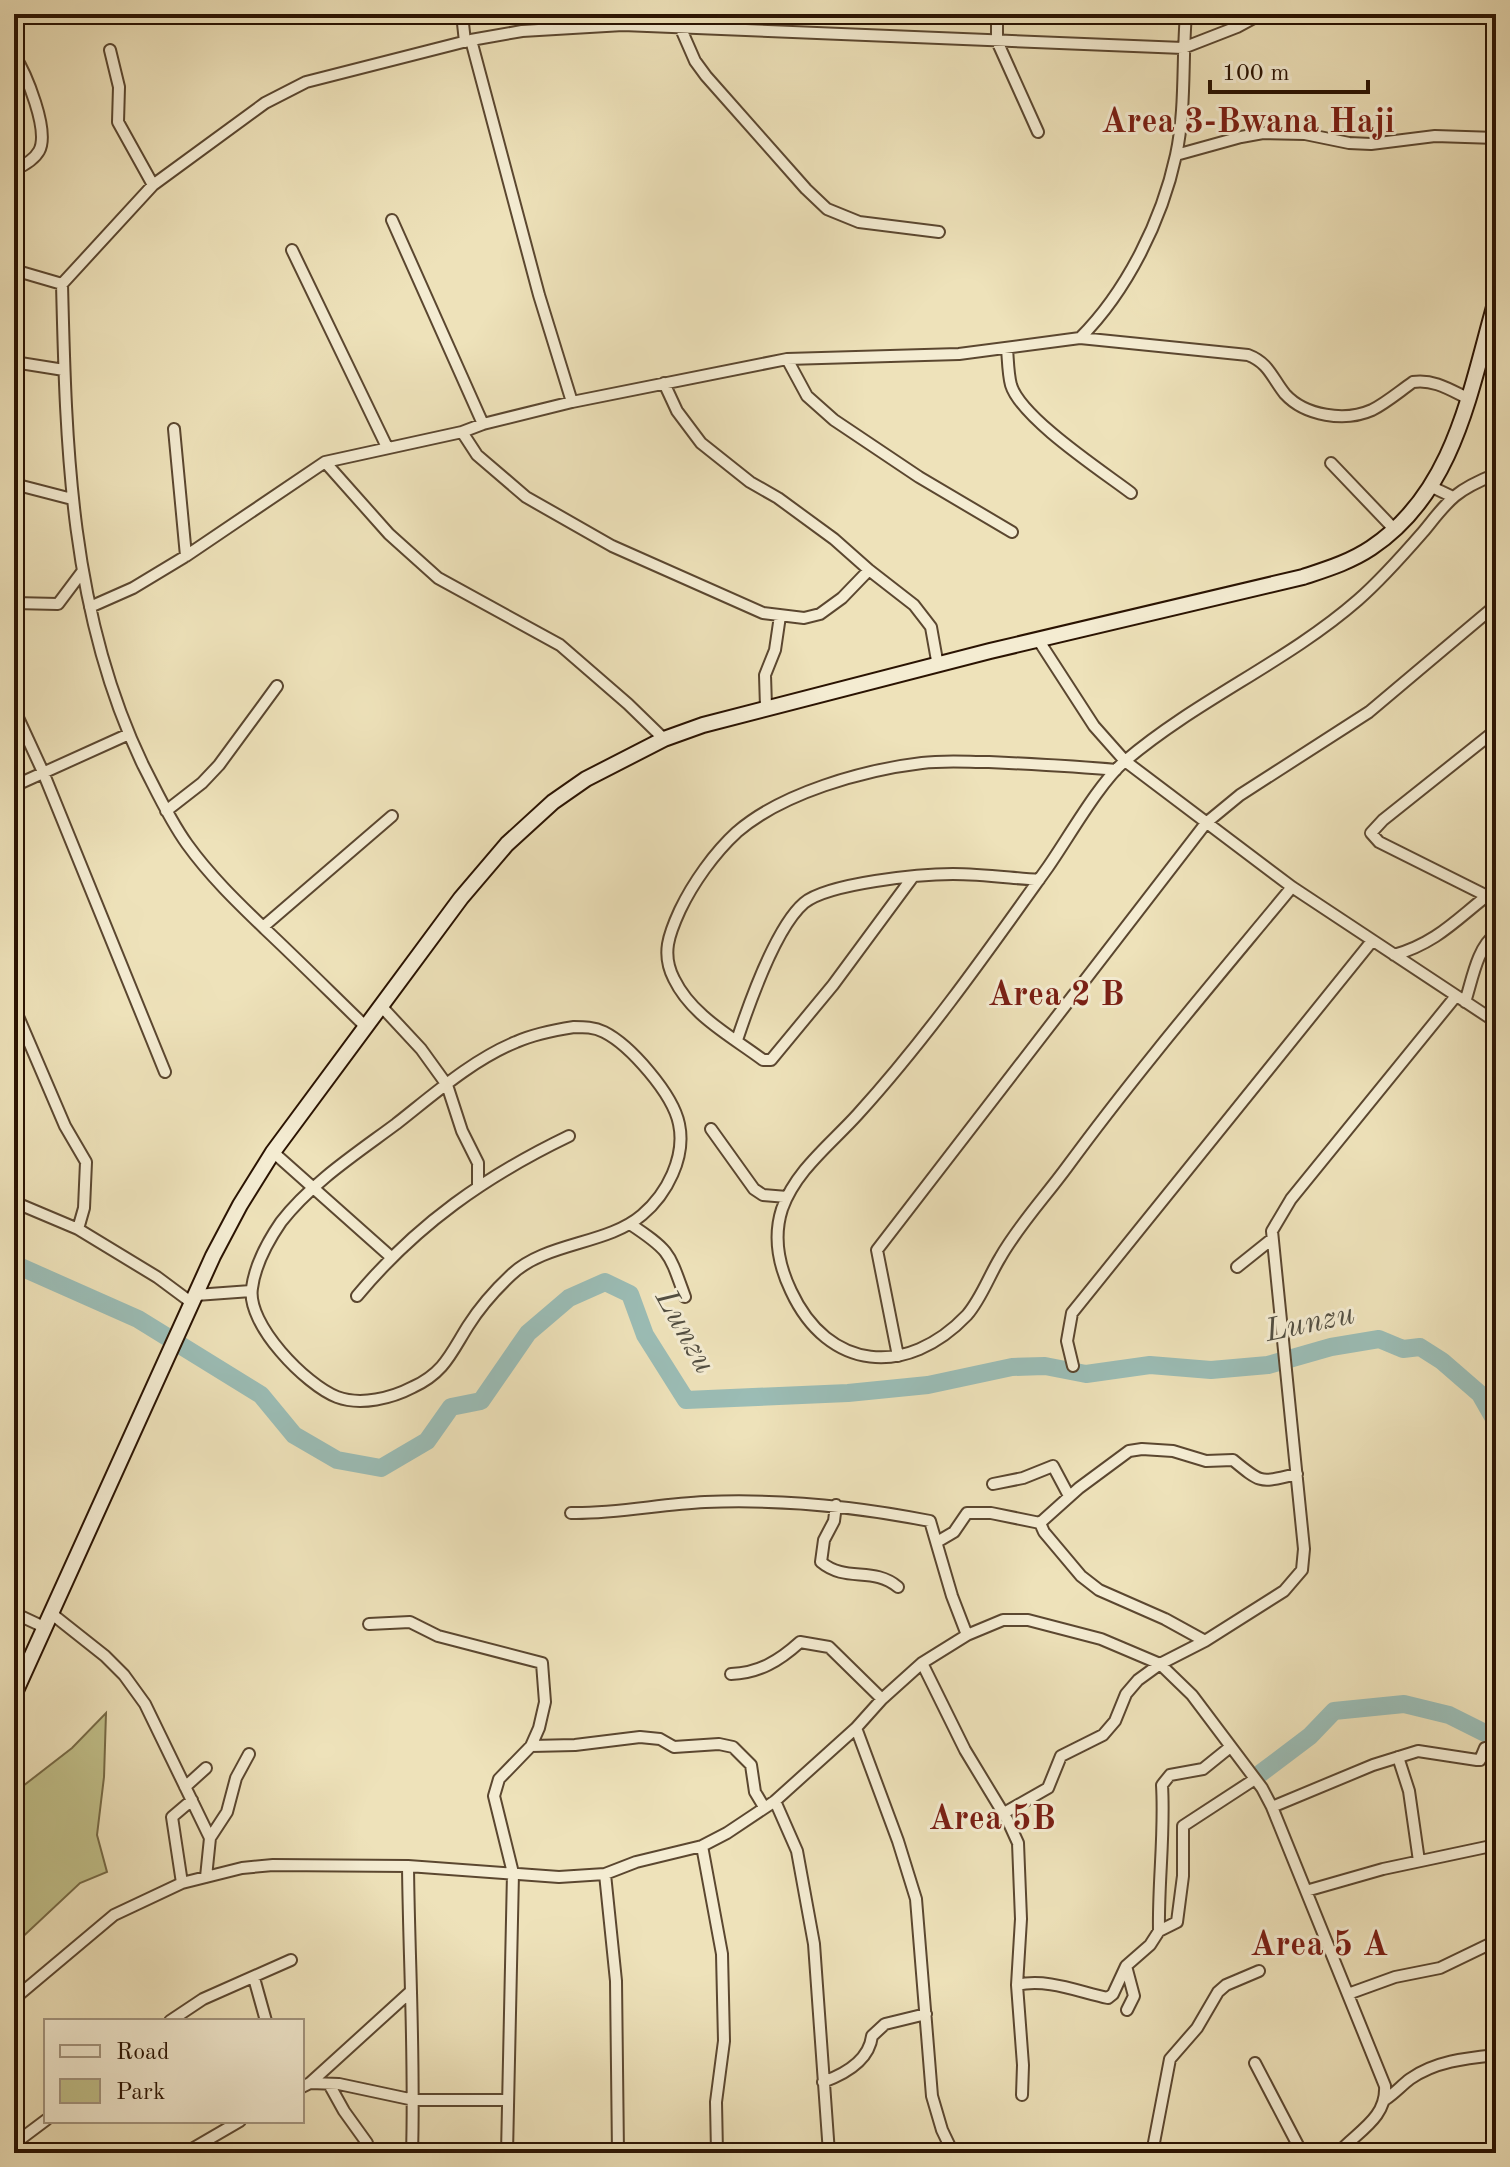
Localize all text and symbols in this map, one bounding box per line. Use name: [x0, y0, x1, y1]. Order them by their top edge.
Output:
scale bar: [1210, 44, 1368, 94]
text: 100 m: [1222, 62, 1290, 86]
district label: Area 3-Bwana Haji: [1101, 106, 1395, 140]
district label: Area 2 B: [988, 979, 1124, 1013]
water label: Lunzu: [648, 1284, 720, 1379]
water label: Lunzu: [1261, 1299, 1358, 1349]
district label: Area 5B: [928, 1803, 1056, 1837]
district label: Area 5 A: [1250, 1929, 1388, 1963]
legend: [44, 2019, 304, 2123]
text: Road: [116, 2041, 169, 2065]
text: Park: [116, 2081, 165, 2105]

